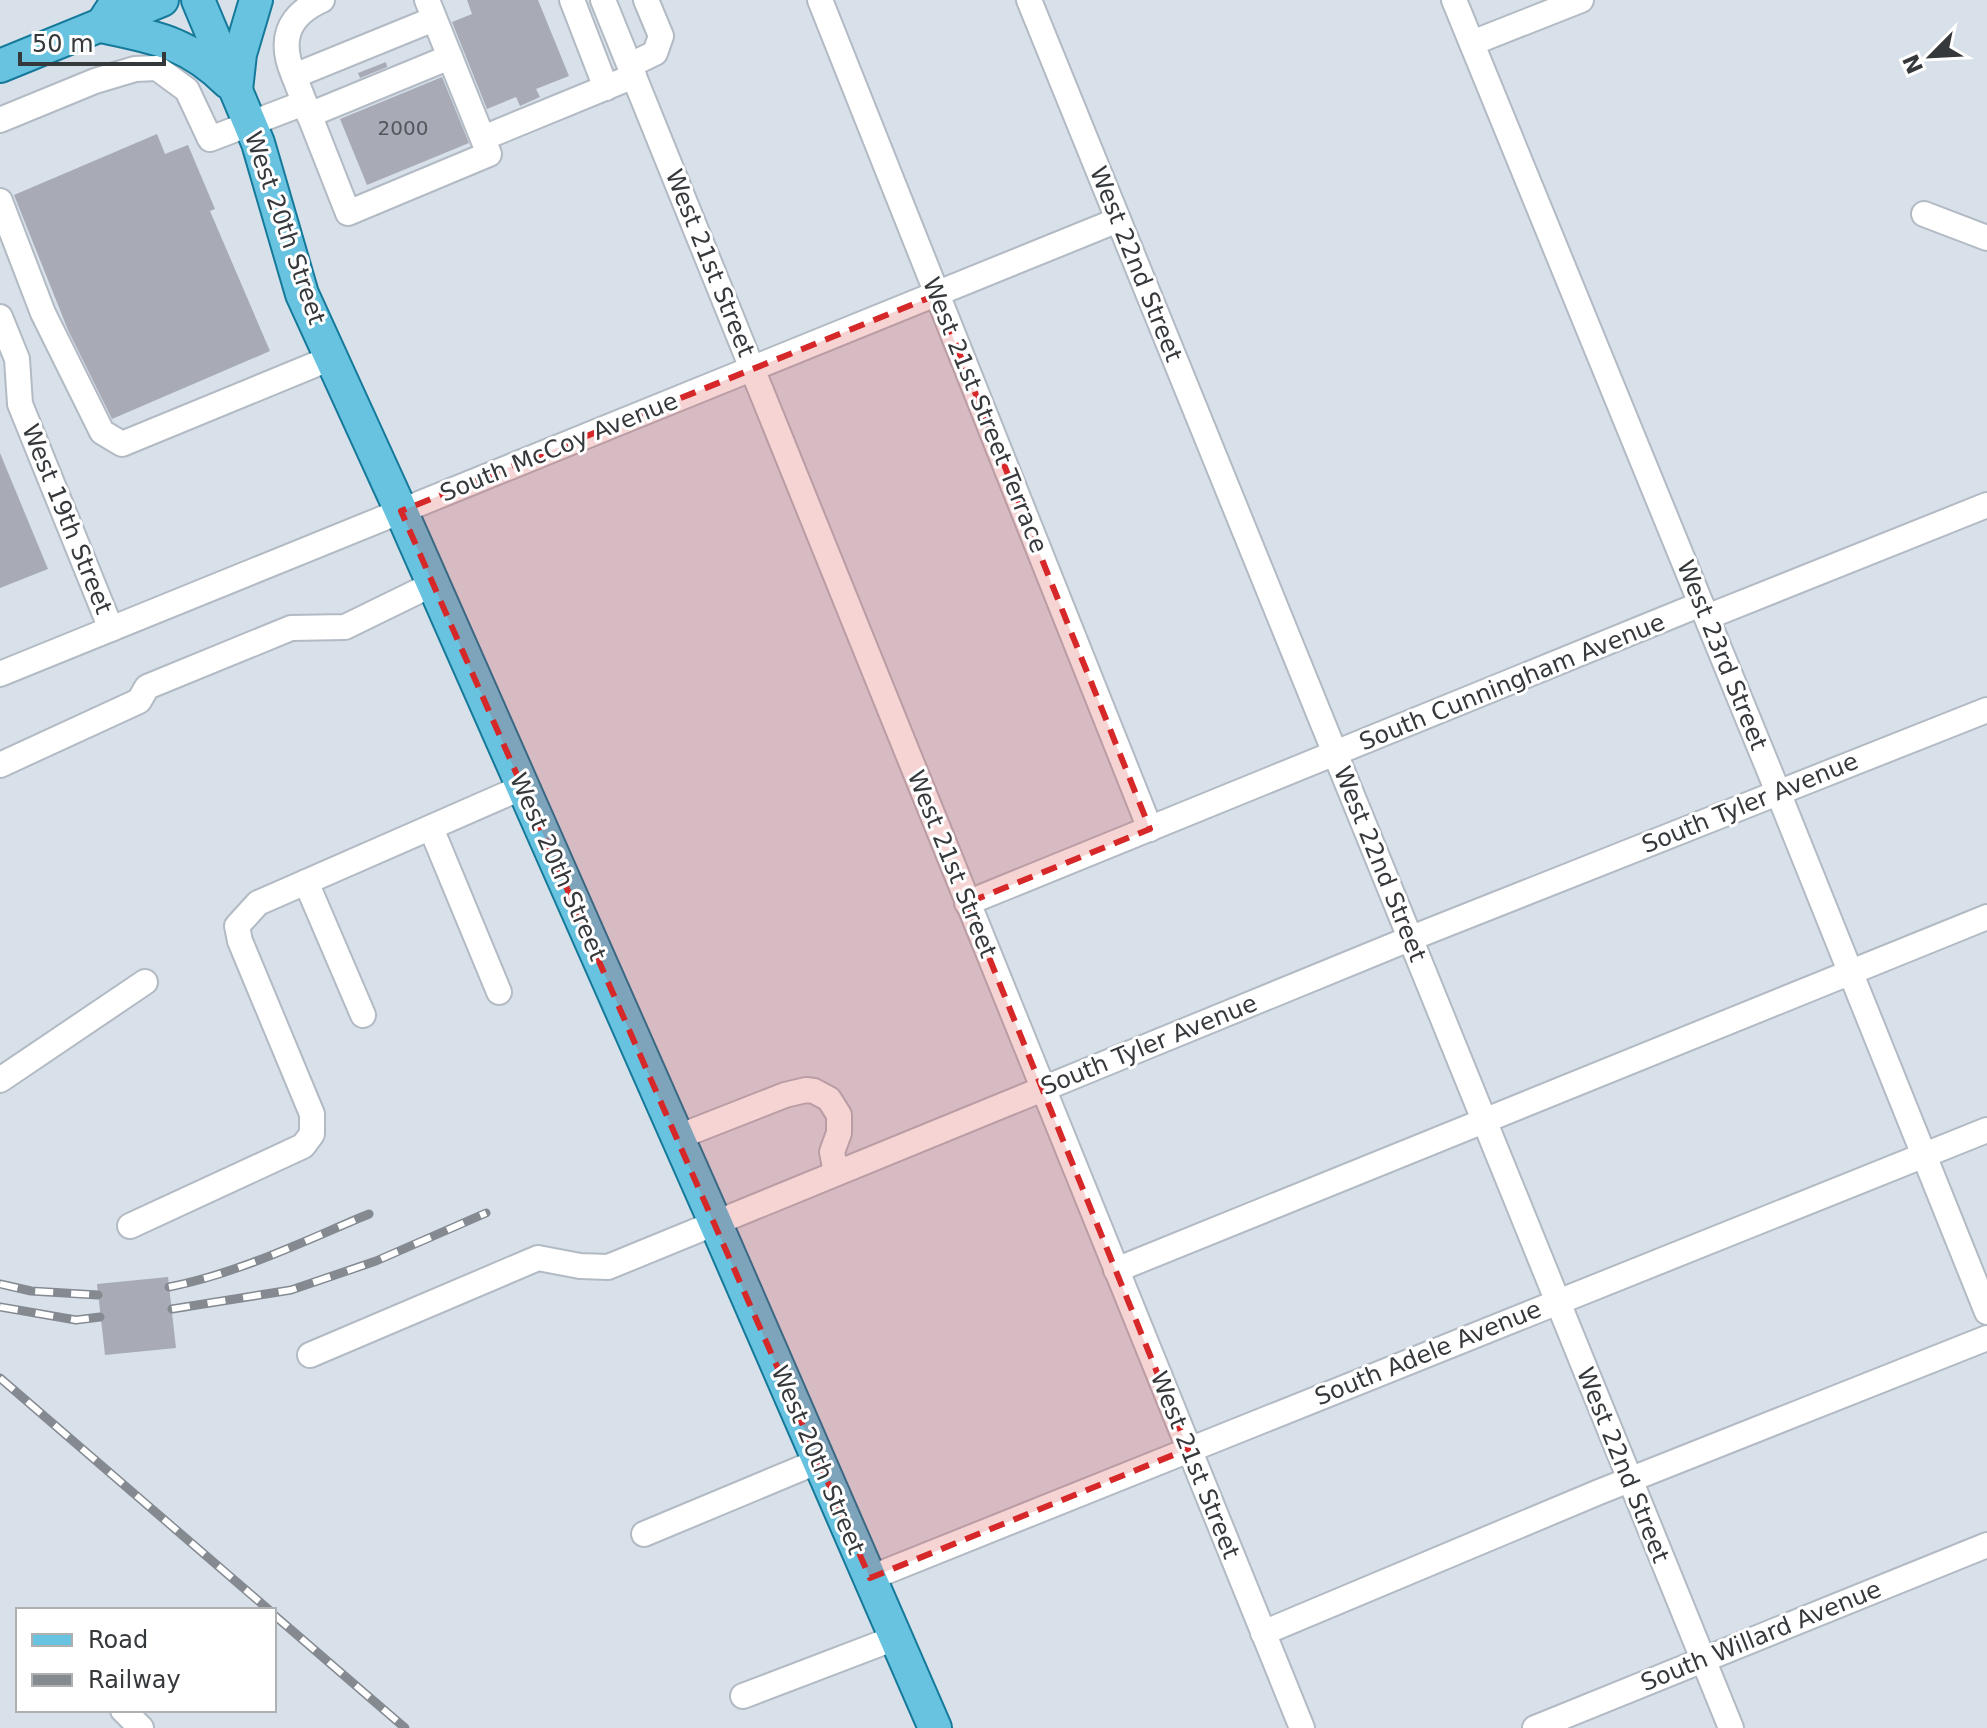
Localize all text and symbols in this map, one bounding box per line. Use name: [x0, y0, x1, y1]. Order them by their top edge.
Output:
scale bar: [20, 16, 164, 66]
north arrow: [1891, 16, 1971, 96]
text: 50 m: [32, 30, 94, 58]
text: N: [1898, 50, 1928, 77]
house number: 2000: [378, 116, 428, 140]
street label: West 20th Street: [239, 128, 331, 328]
street label: West 22nd Street: [1084, 162, 1188, 366]
street label: West 21st Street: [660, 165, 760, 361]
street label: West 21st Street Terrace: [917, 273, 1053, 557]
street label: South McCoy Avenue: [436, 386, 682, 508]
street label: West 19th Street: [16, 420, 118, 618]
street label: West 23rd Street: [1671, 556, 1773, 754]
street label: South Cunningham Avenue: [1355, 608, 1669, 756]
street label: South Tyler Avenue: [1638, 747, 1862, 859]
street label: West 22nd Street: [1328, 762, 1432, 966]
street label: West 21st Street: [902, 766, 1002, 962]
street label: West 20th Street: [504, 769, 612, 965]
street label: South Tyler Avenue: [1037, 989, 1261, 1101]
street label: South Adele Avenue: [1311, 1295, 1545, 1411]
street label: West 20th Street: [766, 1361, 870, 1559]
street label: West 22nd Street: [1571, 1363, 1675, 1567]
street label: West 21st Street: [1145, 1367, 1245, 1563]
street label: South Willard Avenue: [1637, 1575, 1885, 1697]
legend: [16, 1608, 276, 1712]
text: Road: [88, 1626, 148, 1654]
text: Railway: [88, 1666, 181, 1694]

